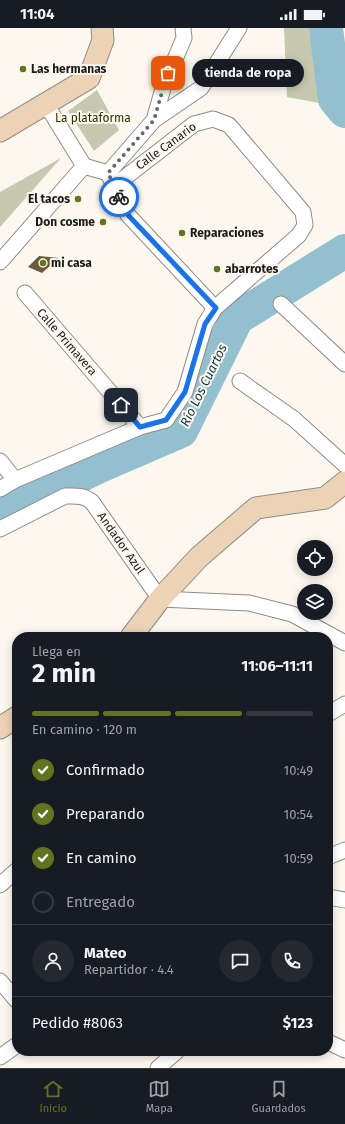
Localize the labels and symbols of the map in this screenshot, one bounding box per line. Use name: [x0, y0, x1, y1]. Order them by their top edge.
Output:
pin: [151, 56, 185, 90]
callout: tienda de ropa: [192, 59, 304, 87]
place label: Las hermanas: [31, 62, 107, 76]
marker: Las hermanas: [18, 64, 28, 74]
park label: La plataforma: [55, 111, 131, 125]
street label: Calle Canario: [133, 119, 199, 173]
courier: [99, 177, 139, 217]
place label: El tacos: [28, 192, 70, 206]
marker: El tacos: [73, 194, 83, 204]
place label: Don cosme: [35, 215, 95, 229]
marker: Don cosme: [98, 217, 108, 227]
place label: Reparaciones: [190, 226, 264, 240]
marker: Reparaciones: [177, 228, 187, 238]
place label: mi casa: [51, 256, 92, 270]
marker: mi casa: [38, 258, 48, 268]
place label: abarrotes: [225, 262, 279, 276]
marker: abarrotes: [212, 264, 222, 274]
street label: Calle Primavera: [34, 306, 100, 378]
water label: Río Los Cuartos: [177, 342, 230, 429]
pin: [104, 388, 138, 422]
street label: Andador Azul: [95, 509, 148, 577]

